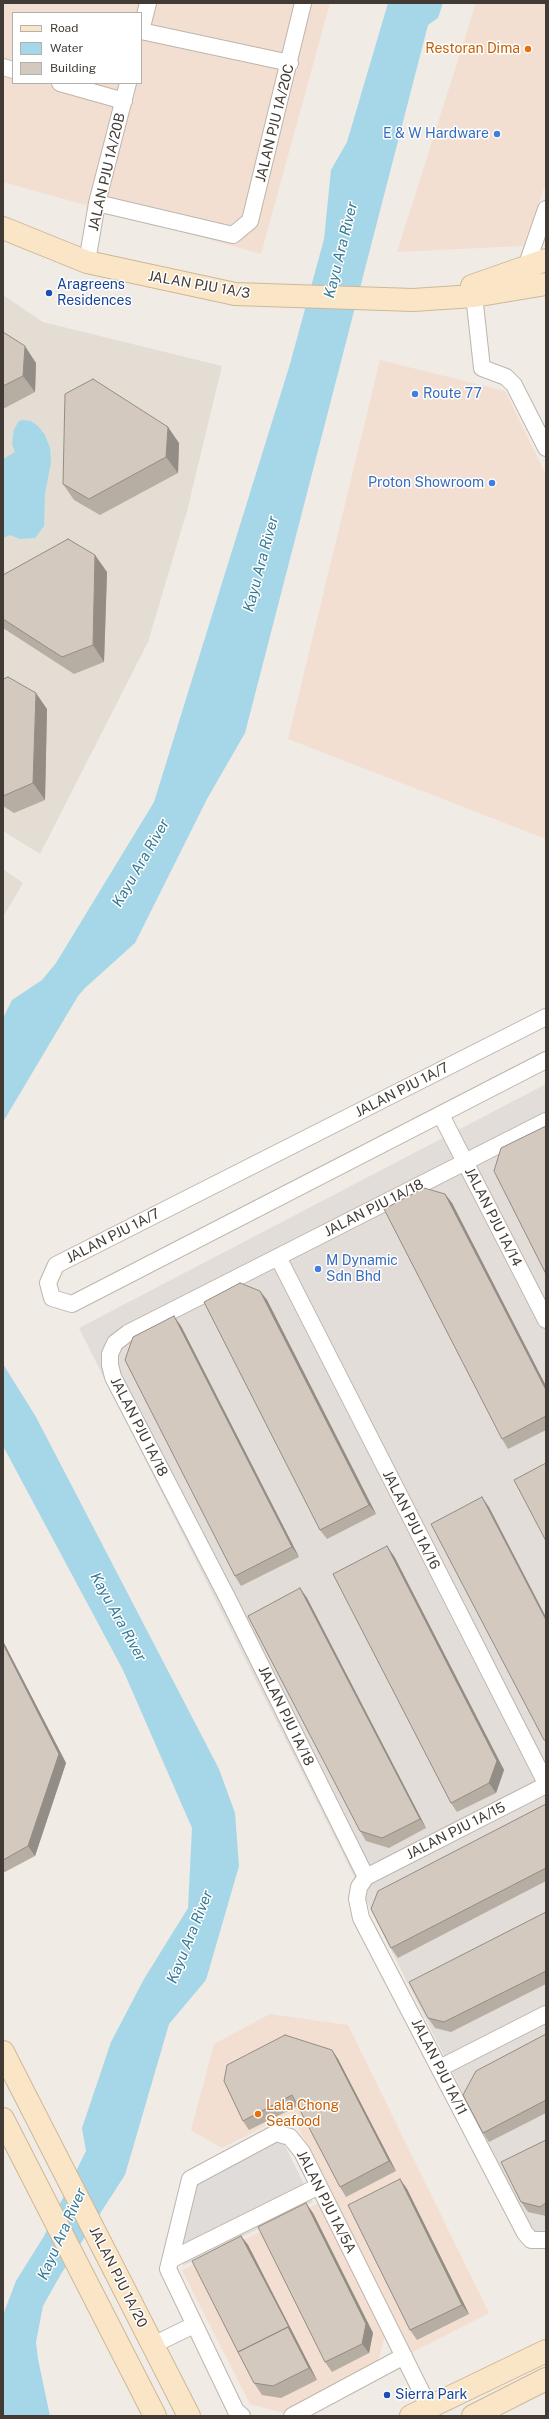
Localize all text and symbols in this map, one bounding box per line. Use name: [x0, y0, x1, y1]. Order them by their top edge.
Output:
legend: [12, 12, 142, 84]
text: Road: [50, 21, 78, 35]
text: Water: [50, 41, 83, 55]
place label: Restoran Dima: [425, 41, 520, 57]
marker: Restoran Dima: [523, 44, 533, 54]
text: Building: [50, 61, 96, 75]
street label: JALAN PJU 1A/20C: [252, 62, 298, 184]
street label: JALAN PJU 1A/20B: [85, 111, 129, 233]
place label: E & W Hardware: [383, 126, 489, 142]
marker: E & W Hardware: [492, 129, 502, 139]
water label: Kayu Ara River: [320, 200, 362, 300]
street label: JALAN PJU 1A/3: [147, 268, 251, 302]
place label: Aragreens Residences: [57, 277, 132, 310]
marker: Aragreens Residences: [44, 288, 54, 298]
place label: Route 77: [423, 386, 482, 402]
marker: Route 77: [410, 389, 420, 399]
place label: Proton Showroom: [368, 475, 484, 491]
marker: Proton Showroom: [487, 478, 497, 488]
water label: Kayu Ara River: [240, 514, 282, 614]
water label: Kayu Ara River: [109, 816, 173, 910]
street label: JALAN PJU 1A/7: [352, 1059, 452, 1121]
street label: JALAN PJU 1A/14: [461, 1165, 525, 1269]
street label: JALAN PJU 1A/18: [322, 1176, 426, 1240]
street label: JALAN PJU 1A/7: [63, 1205, 163, 1267]
place label: M Dynamic Sdn Bhd: [326, 1253, 398, 1286]
marker: M Dynamic Sdn Bhd: [313, 1264, 323, 1274]
street label: JALAN PJU 1A/18: [107, 1375, 171, 1479]
street label: JALAN PJU 1A/16: [379, 1468, 443, 1572]
water label: Kayu Ara River: [86, 1569, 150, 1665]
street label: JALAN PJU 1A/18: [255, 1663, 317, 1769]
street label: JALAN PJU 1A/15: [404, 1799, 508, 1863]
water label: Kayu Ara River: [163, 1888, 217, 1986]
street label: JALAN PJU 1A/11: [407, 2016, 471, 2118]
place label: Lala Chong Seafood: [266, 2098, 339, 2130]
marker: Lala Chong Seafood: [253, 2109, 263, 2119]
street label: JALAN PJU 1A/5A: [293, 2148, 359, 2256]
water label: Kayu Ara River: [34, 2185, 90, 2283]
street label: JALAN PJU 1A/20: [85, 2224, 151, 2330]
place label: Sierra Park: [395, 2387, 467, 2403]
marker: Sierra Park: [382, 2390, 392, 2400]

